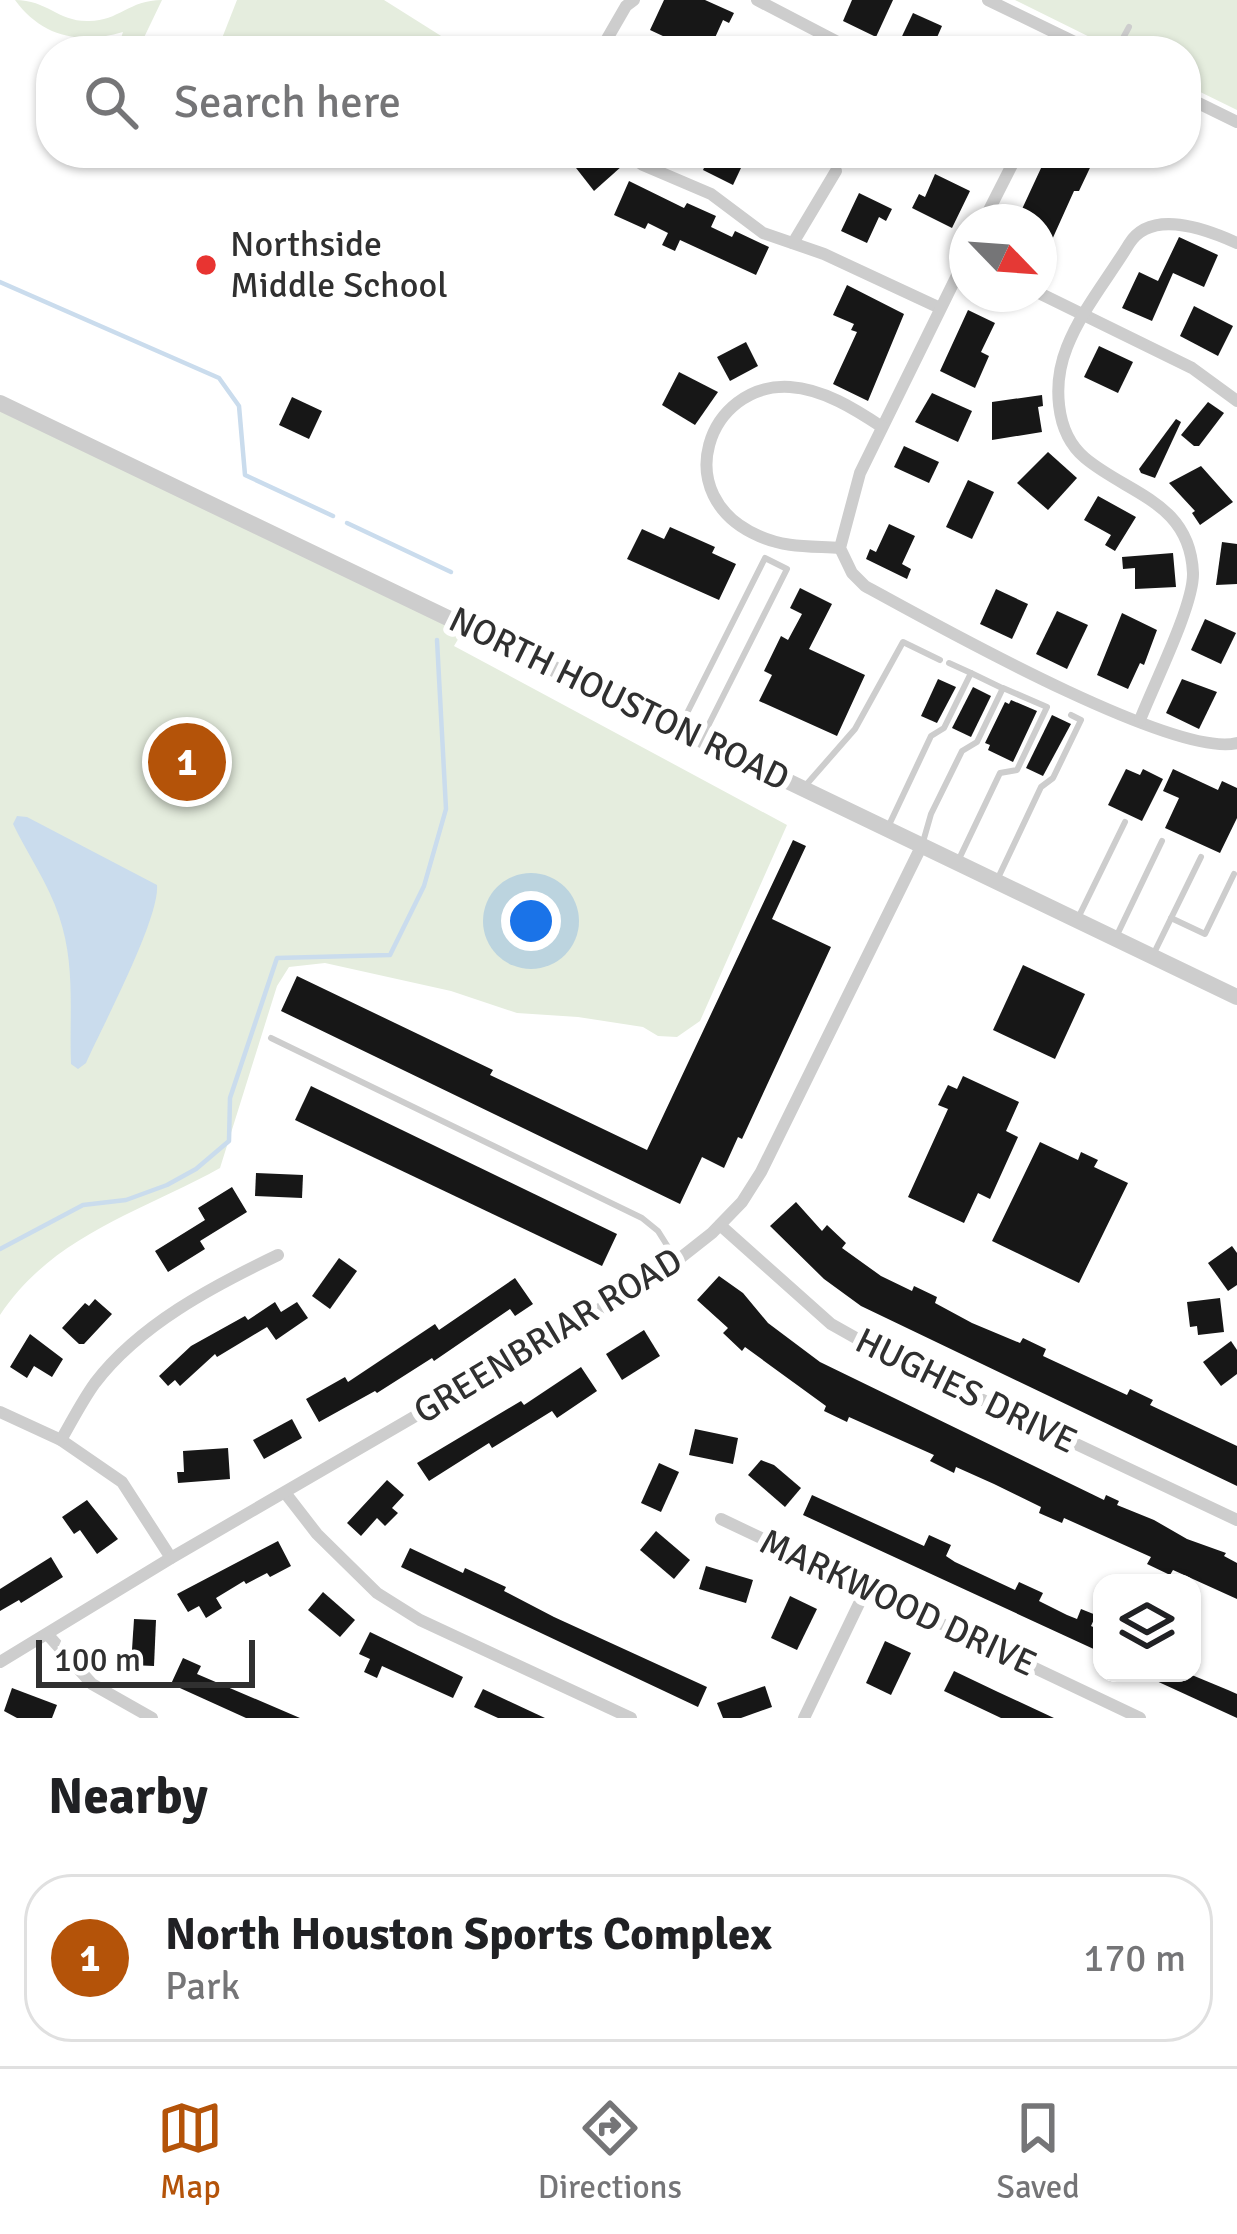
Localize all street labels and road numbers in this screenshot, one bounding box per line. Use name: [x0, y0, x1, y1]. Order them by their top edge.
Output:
street label: NORTH HOUSTON ROAD: [442, 597, 796, 801]
street label: GREENBRIAR ROAD: [406, 1238, 690, 1434]
street label: HUGHES DRIVE: [848, 1318, 1084, 1464]
street label: MARKWOOD DRIVE: [753, 1519, 1043, 1687]

